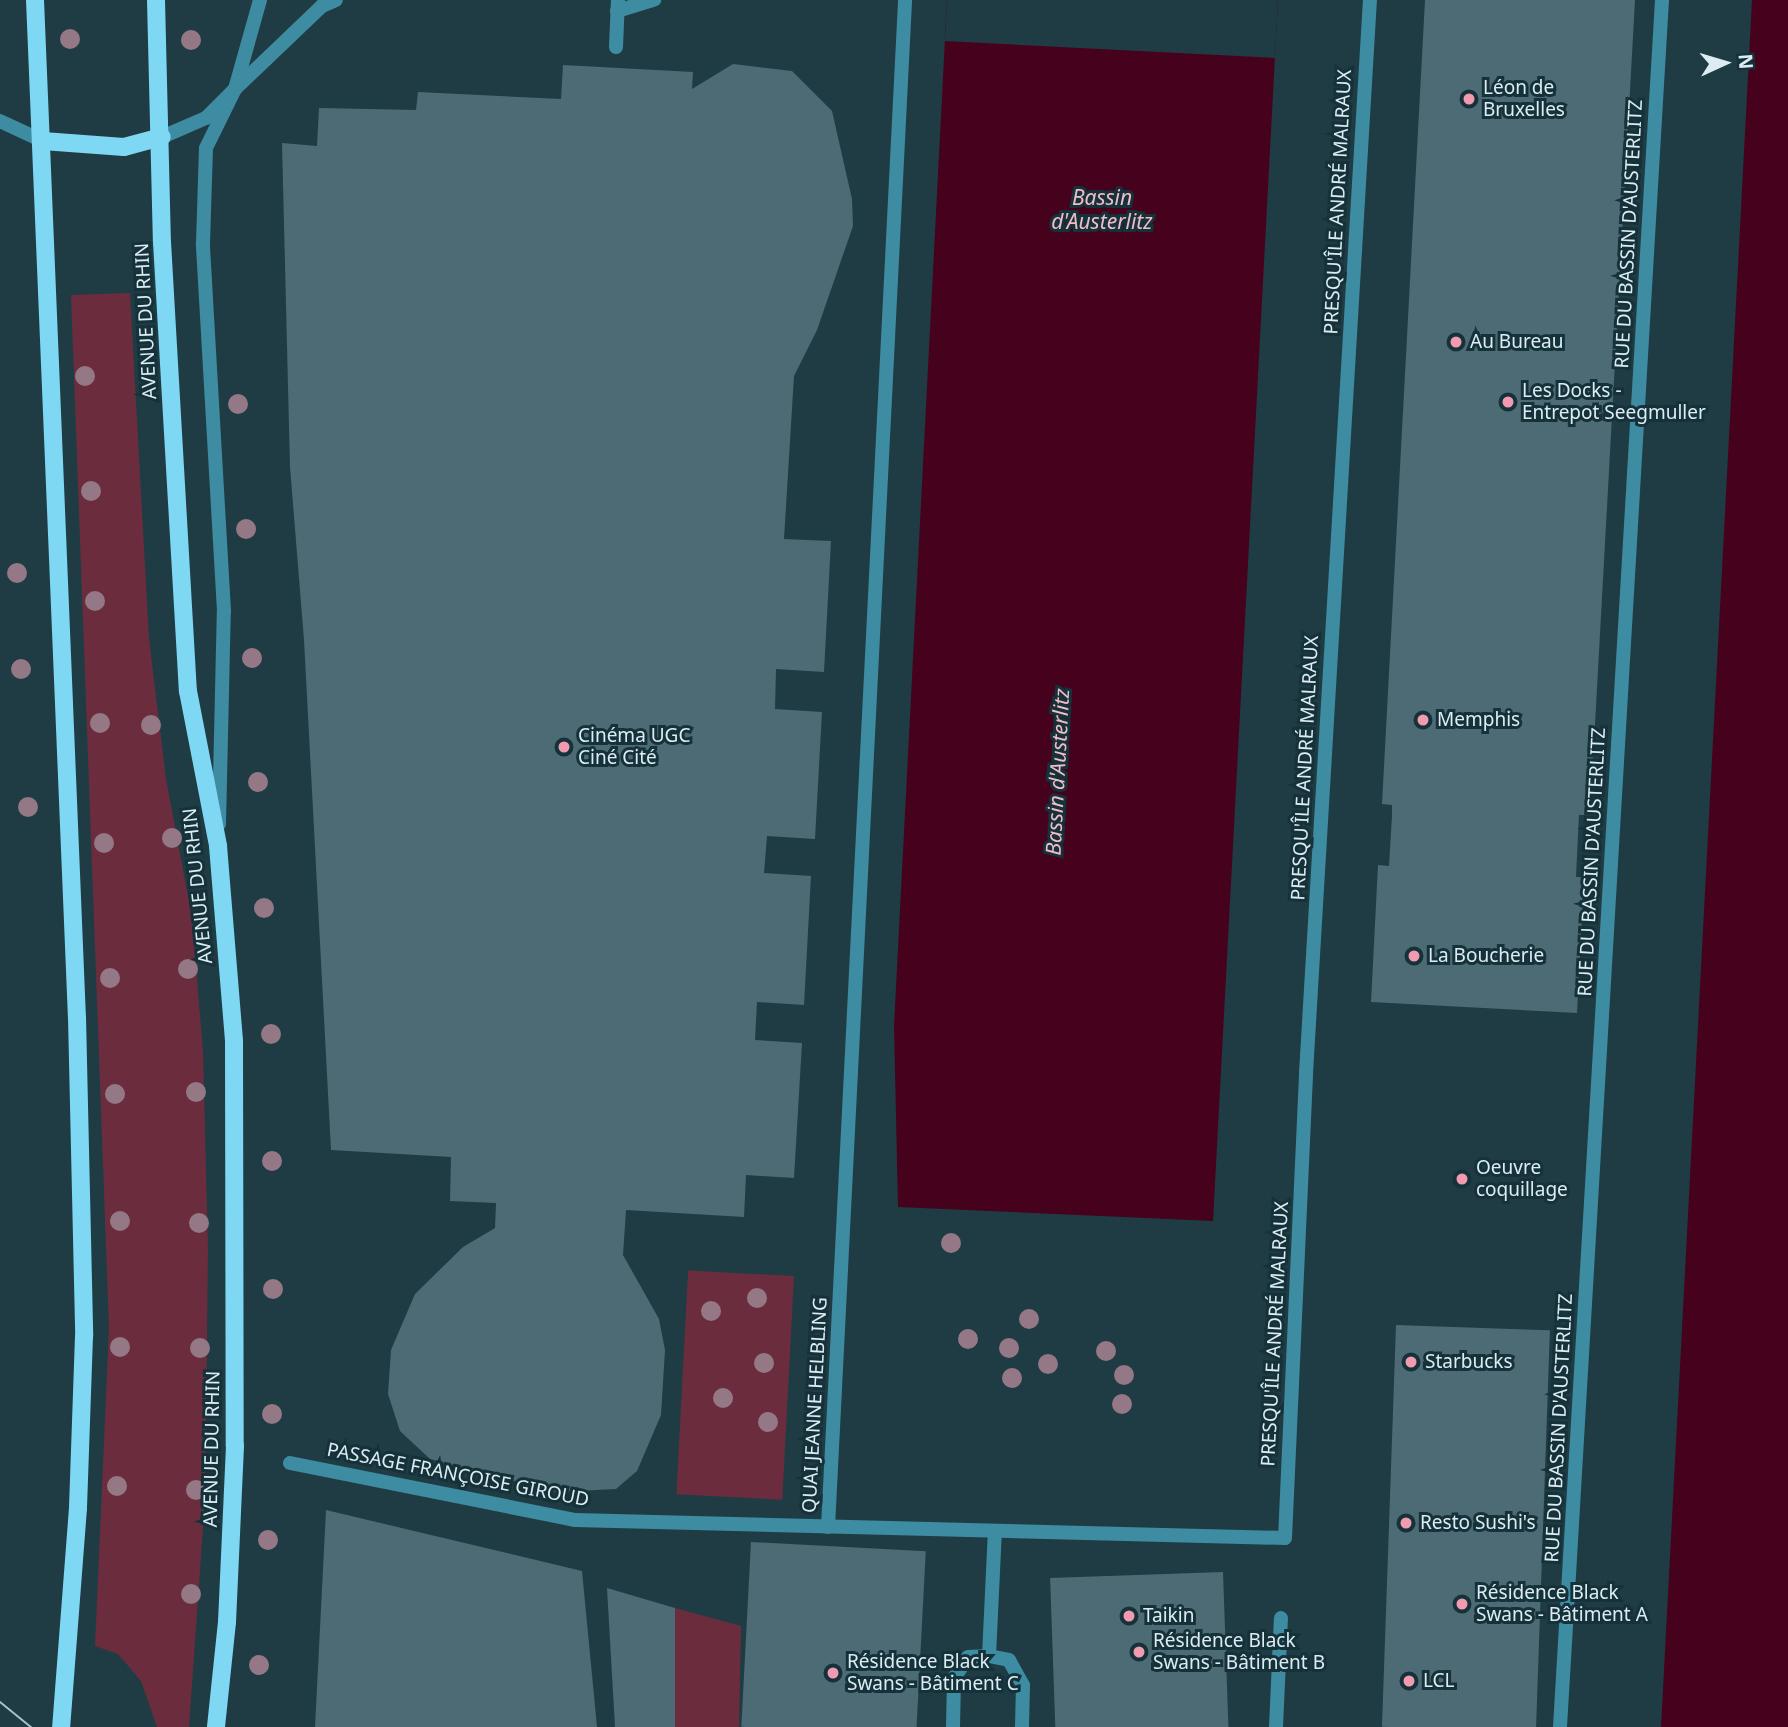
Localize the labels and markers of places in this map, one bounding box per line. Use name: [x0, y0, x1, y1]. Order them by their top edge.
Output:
place label: Léon de Bruxelles: [1483, 77, 1565, 121]
marker: Léon de Bruxelles: [1461, 91, 1477, 107]
place label: Au Bureau: [1470, 331, 1563, 353]
marker: Au Bureau: [1448, 334, 1464, 350]
place label: Les Docks - Entrepot Seegmuller: [1522, 380, 1706, 424]
marker: Les Docks - Entrepot Seegmuller: [1500, 394, 1516, 410]
place label: Memphis: [1437, 709, 1520, 731]
marker: Memphis: [1415, 712, 1431, 728]
place label: Cinéma UGC Ciné Cité: [578, 725, 690, 769]
marker: Cinéma UGC Ciné Cité: [556, 739, 572, 755]
place label: La Boucherie: [1428, 945, 1544, 967]
marker: La Boucherie: [1406, 948, 1422, 964]
place label: Oeuvre coquillage: [1476, 1157, 1568, 1201]
marker: Oeuvre coquillage: [1454, 1171, 1470, 1187]
place label: Starbucks: [1425, 1351, 1513, 1373]
marker: Starbucks: [1403, 1354, 1419, 1370]
place label: Resto Sushi's: [1420, 1512, 1536, 1534]
marker: Resto Sushi's: [1398, 1515, 1414, 1531]
place label: Résidence Black Swans - Bâtiment A: [1476, 1582, 1648, 1626]
marker: Résidence Black Swans - Bâtiment A: [1454, 1596, 1470, 1612]
place label: Taikin: [1143, 1605, 1194, 1627]
marker: Taikin: [1121, 1608, 1137, 1624]
place label: Résidence Black Swans - Bâtiment B: [1153, 1630, 1325, 1674]
marker: Résidence Black Swans - Bâtiment B: [1131, 1644, 1147, 1660]
place label: Résidence Black Swans - Bâtiment C: [847, 1651, 1019, 1695]
marker: Résidence Black Swans - Bâtiment C: [825, 1665, 841, 1681]
place label: LCL: [1423, 1670, 1455, 1692]
marker: LCL: [1401, 1673, 1417, 1689]

